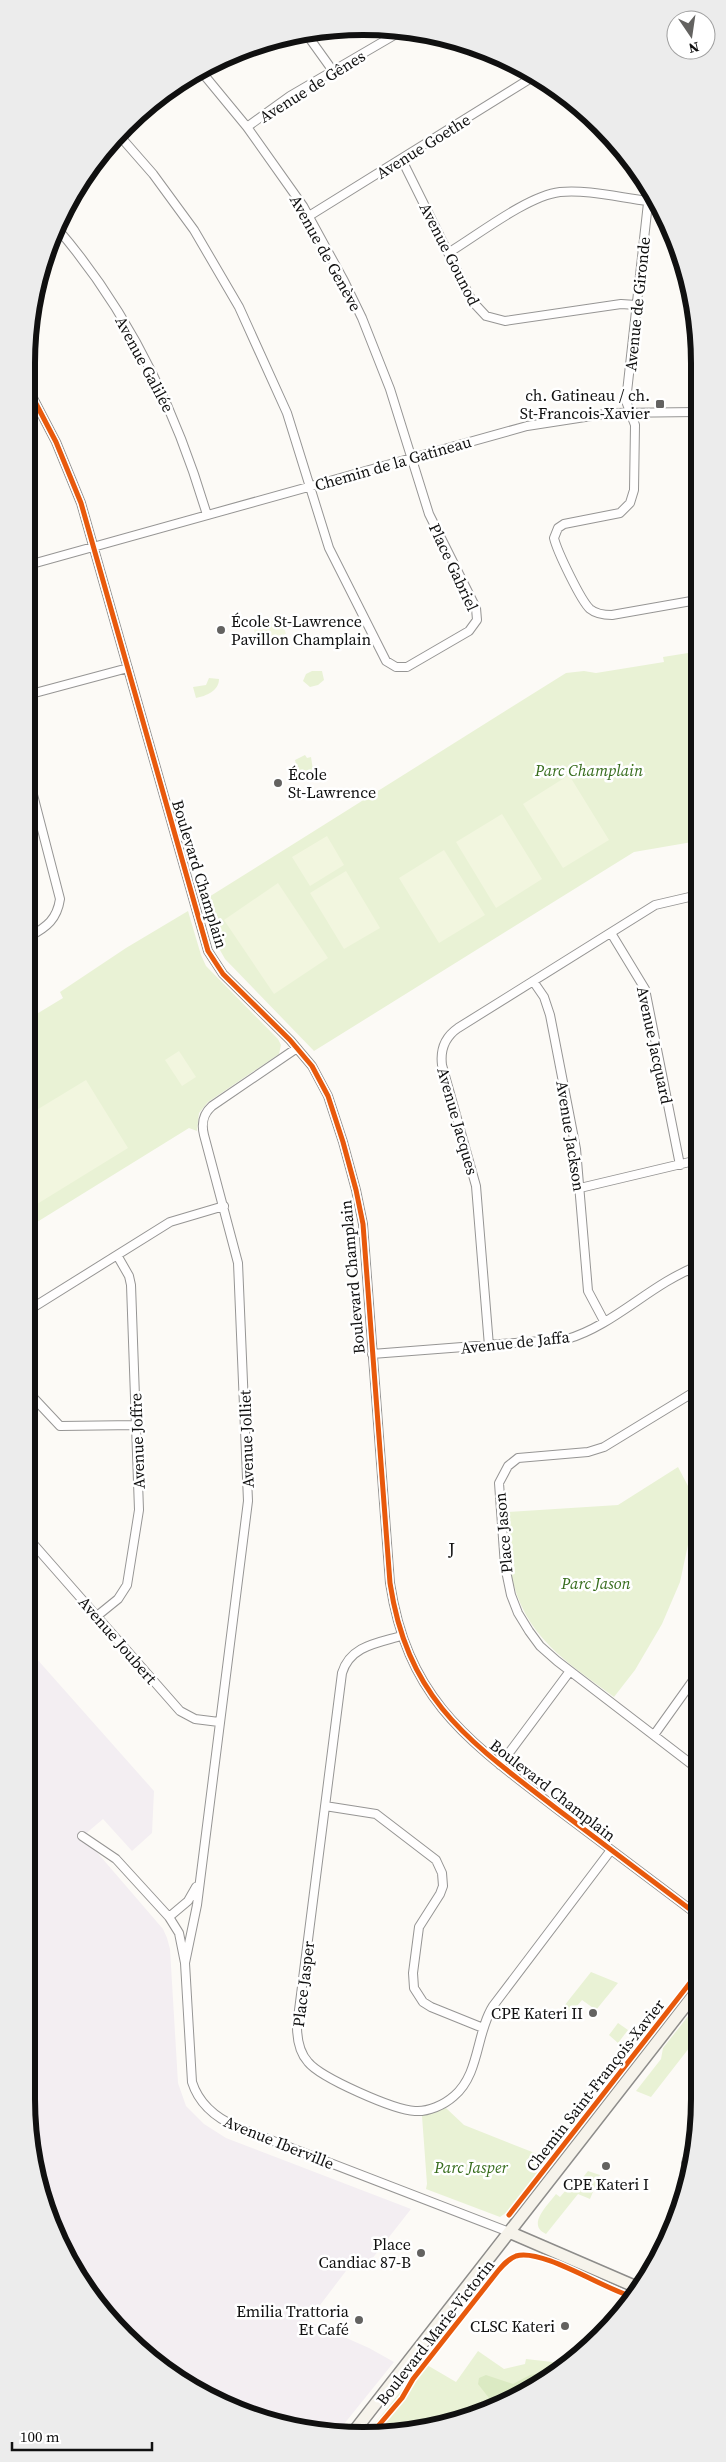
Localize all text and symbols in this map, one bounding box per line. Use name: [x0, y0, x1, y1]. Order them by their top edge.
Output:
north arrow: [666, 10, 716, 60]
text: N: [687, 37, 701, 59]
street label: Avenue de Gênes: [255, 45, 369, 127]
street label: Avenue Goethe: [372, 108, 474, 184]
street label: Avenue de Genève: [285, 191, 367, 315]
street label: Avenue Gounod: [415, 199, 485, 309]
street label: Avenue de Gironde: [619, 236, 655, 372]
street label: Avenue Galilée: [110, 312, 180, 416]
place label: ch. Gatineau / ch. St-Francois-Xavier: [520, 384, 650, 424]
marker: ch. Gatineau / ch. St-Francois-Xavier: [654, 398, 666, 410]
street label: Chemin de la Gatineau: [312, 430, 474, 496]
street label: Place Gabriel: [424, 520, 484, 615]
place label: École St-Lawrence Pavillon Champlain: [231, 610, 371, 650]
marker: École St-Lawrence Pavillon Champlain: [215, 624, 227, 636]
park label: Parc Champlain: [534, 759, 643, 781]
place label: École St-Lawrence: [288, 763, 376, 803]
marker: École St-Lawrence: [272, 777, 284, 789]
street label: Boulevard Champlain: [167, 797, 233, 951]
street label: Avenue Jacquard: [632, 984, 678, 1106]
street label: Avenue Jacques: [432, 1065, 484, 1177]
street label: Avenue Jackson: [551, 1079, 591, 1193]
street label: Boulevard Champlain: [334, 1199, 370, 1355]
street label: Avenue de Jaffa: [459, 1325, 571, 1359]
street label: Avenue Jolliet: [233, 1389, 259, 1488]
street label: Avenue Joffre: [124, 1393, 150, 1489]
street label: Place Jason: [488, 1491, 517, 1574]
district label: J: [447, 1536, 456, 1561]
park label: Parc Jason: [560, 1572, 631, 1594]
street label: Avenue Joubert: [74, 1591, 163, 1689]
street label: Boulevard Champlain: [485, 1734, 621, 1846]
street label: Place Jasper: [287, 1939, 319, 2028]
street label: Chemin Saint-François-Xavier: [521, 1994, 669, 2176]
place label: CPE Kateri II: [491, 2002, 583, 2024]
marker: CPE Kateri II: [587, 2007, 599, 2019]
street label: Avenue Iberville: [221, 2110, 337, 2174]
park label: Parc Jasper: [433, 2156, 508, 2178]
marker: CPE Kateri I: [600, 2160, 612, 2172]
place label: CPE Kateri I: [563, 2173, 649, 2195]
place label: Place Candiac 87-B: [319, 2233, 411, 2273]
marker: Place Candiac 87-B: [415, 2247, 427, 2259]
street label: Boulevard Marie-Victorin: [371, 2254, 499, 2410]
place label: Emilia Trattoria Et Café: [236, 2300, 350, 2340]
marker: Emilia Trattoria Et Café: [353, 2314, 365, 2326]
place label: CLSC Kateri: [470, 2315, 555, 2337]
marker: CLSC Kateri: [559, 2320, 571, 2332]
scale bar: [12, 2420, 152, 2452]
text: 100 m: [20, 2426, 60, 2447]

